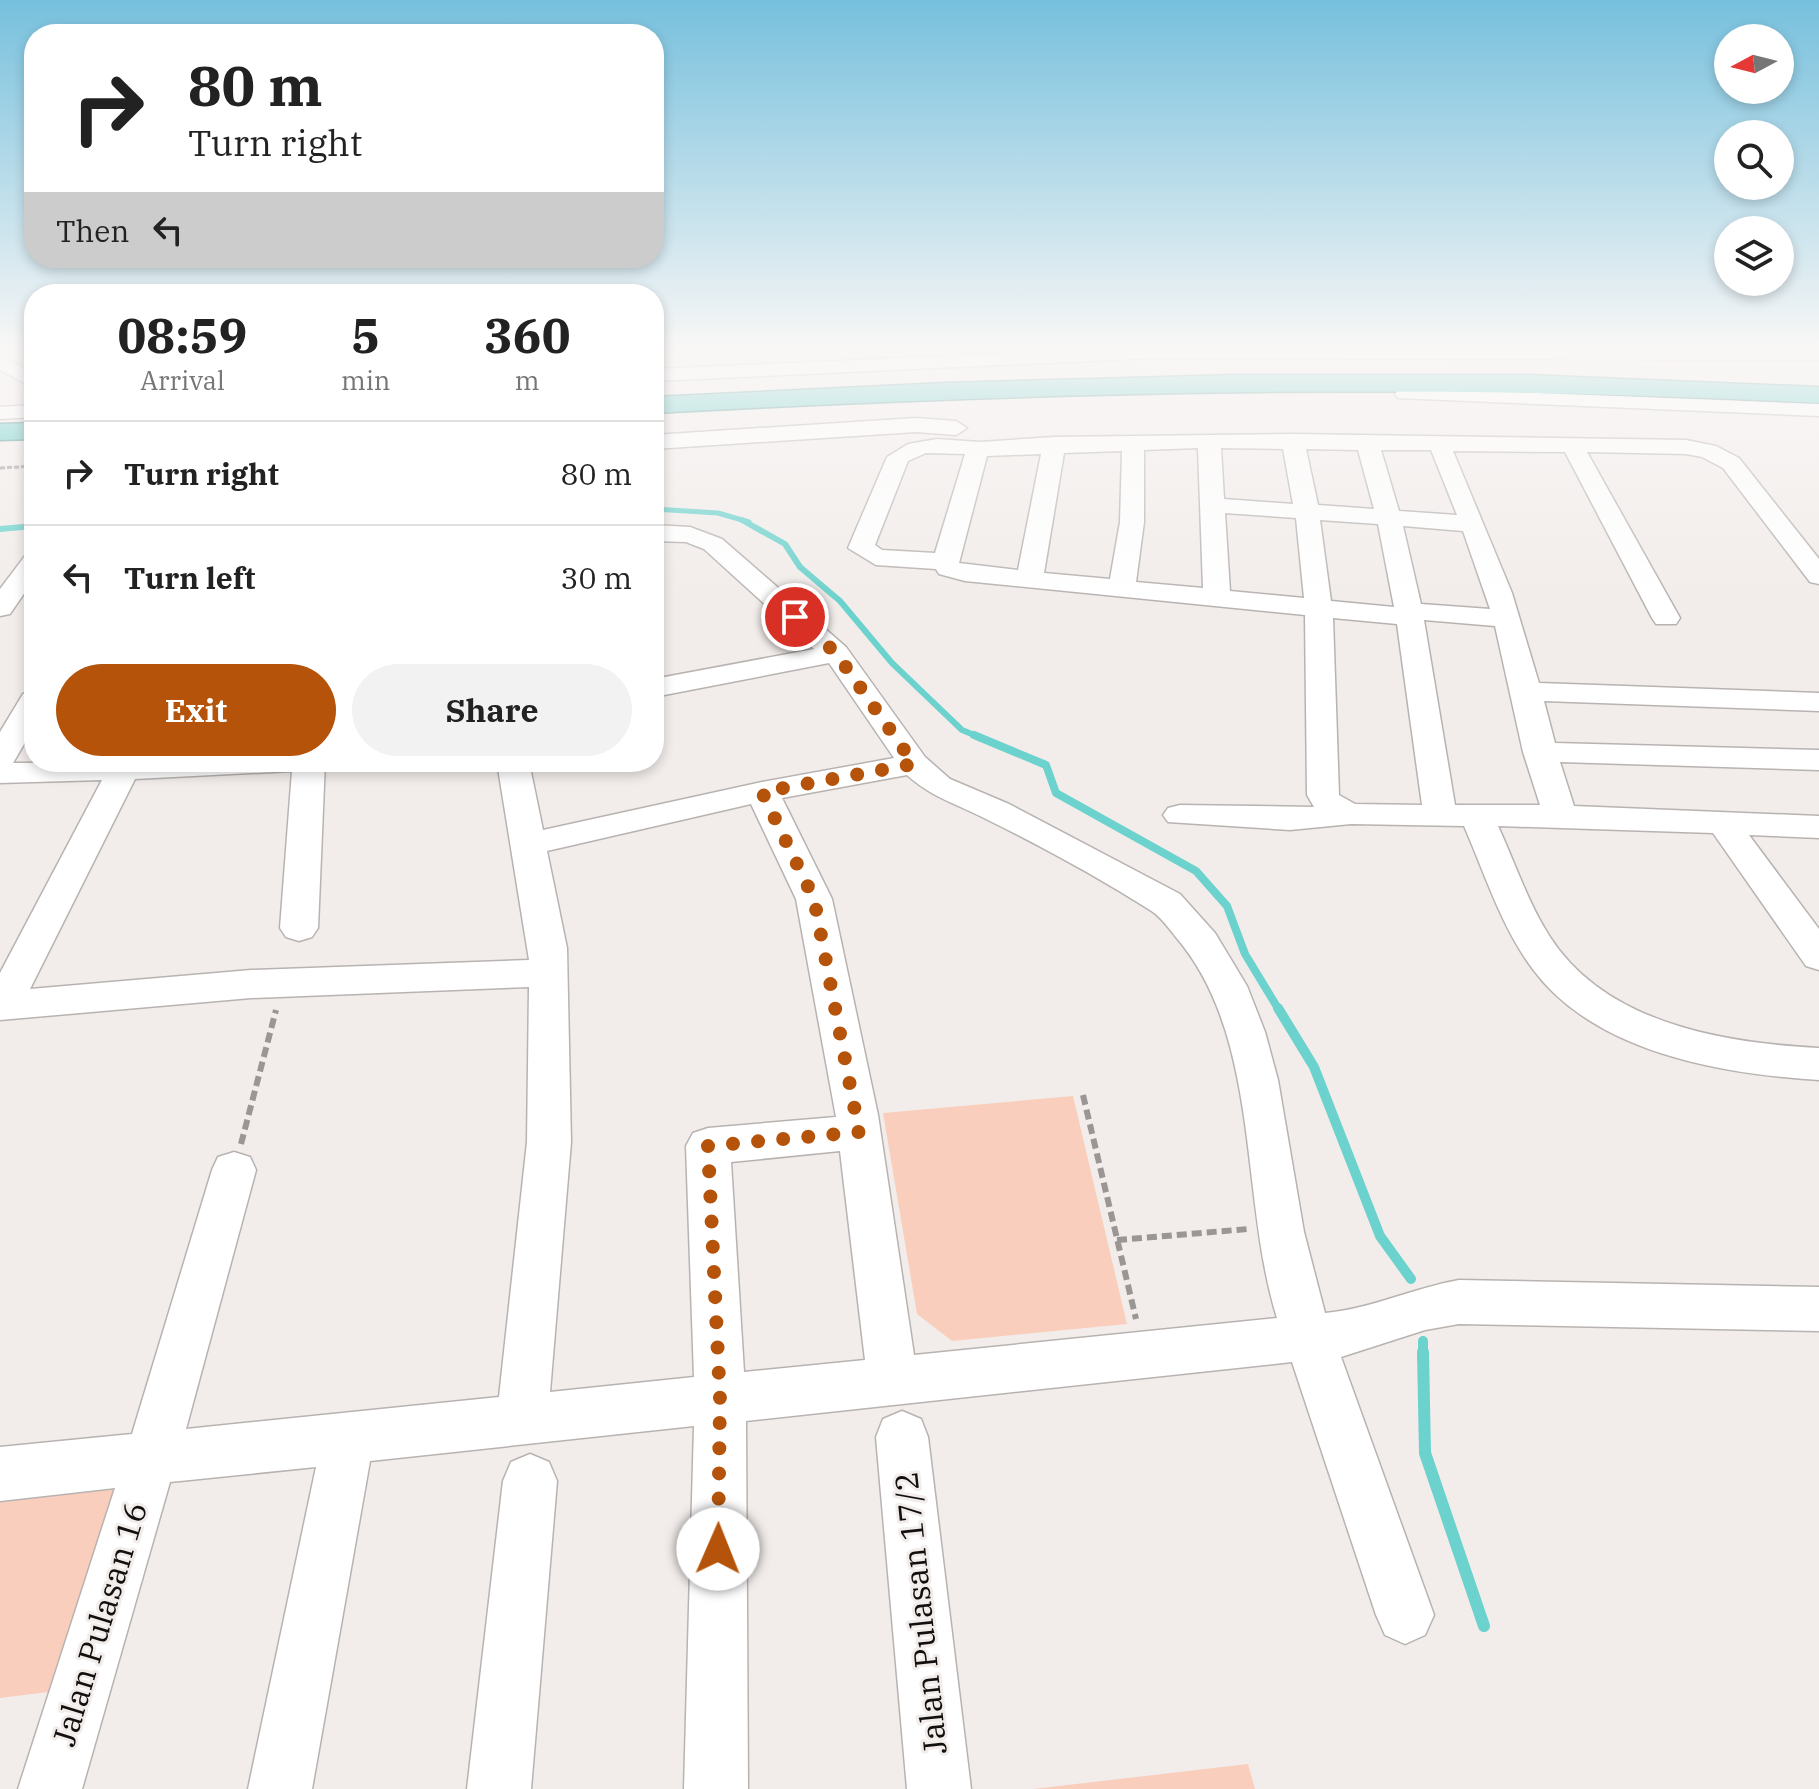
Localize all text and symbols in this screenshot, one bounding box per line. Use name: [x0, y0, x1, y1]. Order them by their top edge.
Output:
north arrow: [1714, 24, 1794, 104]
map controls: [1714, 24, 1794, 296]
text: 80 m: [188, 49, 323, 121]
icon: right: [56, 56, 160, 160]
text: Turn right: [188, 119, 362, 166]
button: search: [1714, 120, 1794, 200]
icon: left: [146, 208, 190, 252]
text: Then: [56, 211, 130, 250]
button: layers: [1714, 216, 1794, 296]
text: 08:59: [118, 304, 247, 366]
text: 5: [351, 304, 380, 366]
text: 360: [484, 304, 570, 366]
text: Arrival: [140, 363, 225, 397]
text: min: [341, 363, 390, 397]
text: m: [515, 363, 540, 397]
icon: right: [56, 451, 100, 495]
text: Turn right: [124, 454, 279, 493]
text: 80 m: [560, 454, 632, 493]
icon: left: [56, 555, 100, 599]
text: Turn left: [124, 558, 256, 597]
text: 30 m: [560, 558, 632, 597]
pin: [761, 583, 829, 651]
icon: arrive: [773, 595, 817, 639]
button: Exit: [56, 664, 336, 756]
button: Share: [352, 664, 632, 756]
street label: Jalan Pulasan 17/2: [884, 1470, 956, 1757]
street label: Jalan Pulasan 16: [42, 1497, 156, 1751]
position arrow: [676, 1507, 760, 1591]

